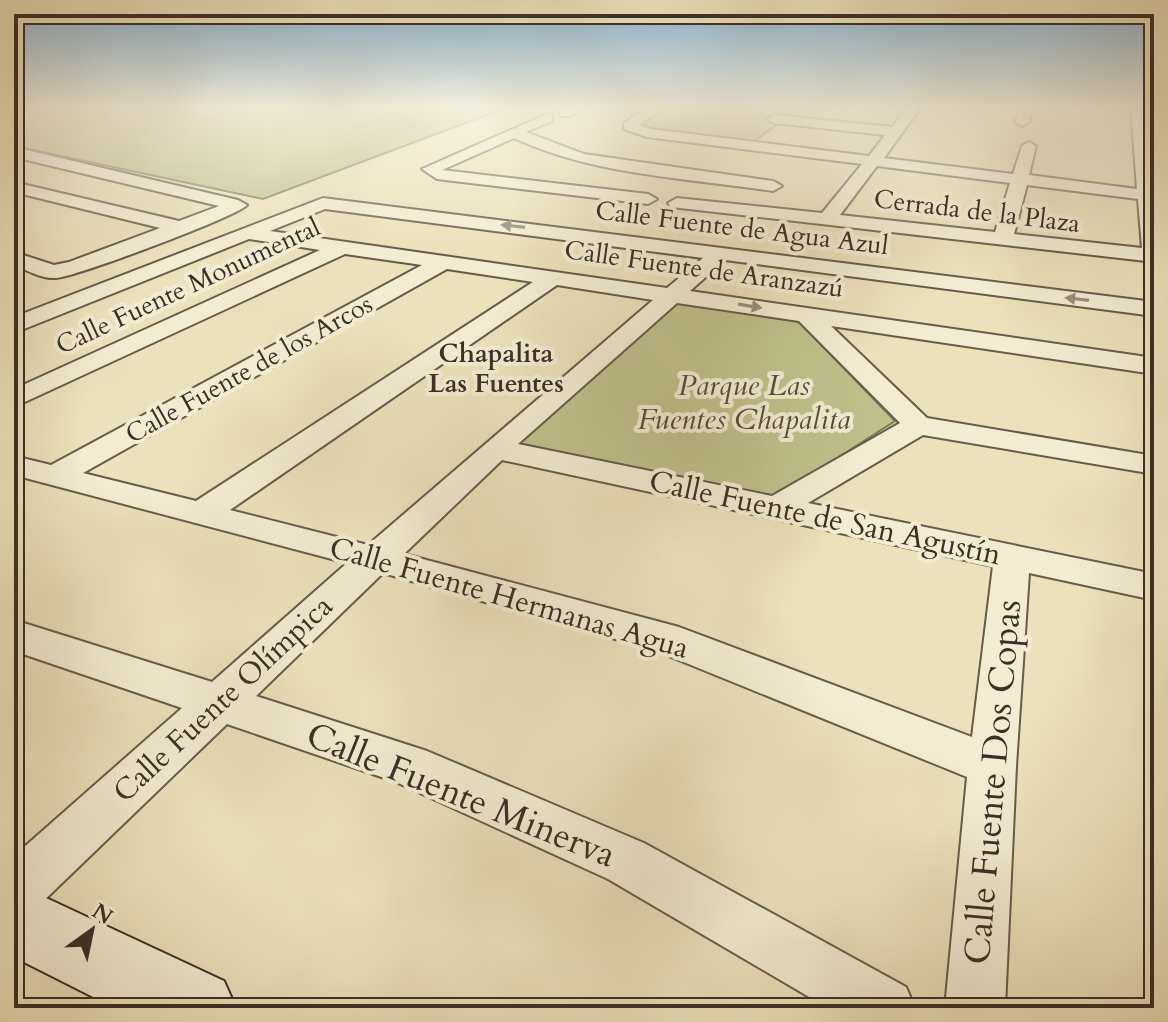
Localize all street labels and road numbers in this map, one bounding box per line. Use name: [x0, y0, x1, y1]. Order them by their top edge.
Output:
street label: Cerrada de la Plaza: [872, 181, 1082, 241]
street label: Calle Fuente de Agua Azul: [593, 193, 891, 263]
street label: Calle Fuente Monumental: [50, 209, 326, 363]
street label: Calle Fuente de Aranzazú: [562, 232, 846, 306]
street label: Calle Fuente de los Arcos: [119, 286, 379, 452]
street label: Calle Fuente de San Agustín: [645, 461, 1005, 575]
street label: Calle Fuente Hermanas Agua: [325, 527, 693, 669]
street label: Calle Fuente Olímpica: [104, 586, 342, 812]
street label: Calle Fuente Dos Copas: [953, 598, 1033, 966]
street label: Calle Fuente Minerva: [299, 711, 623, 880]

